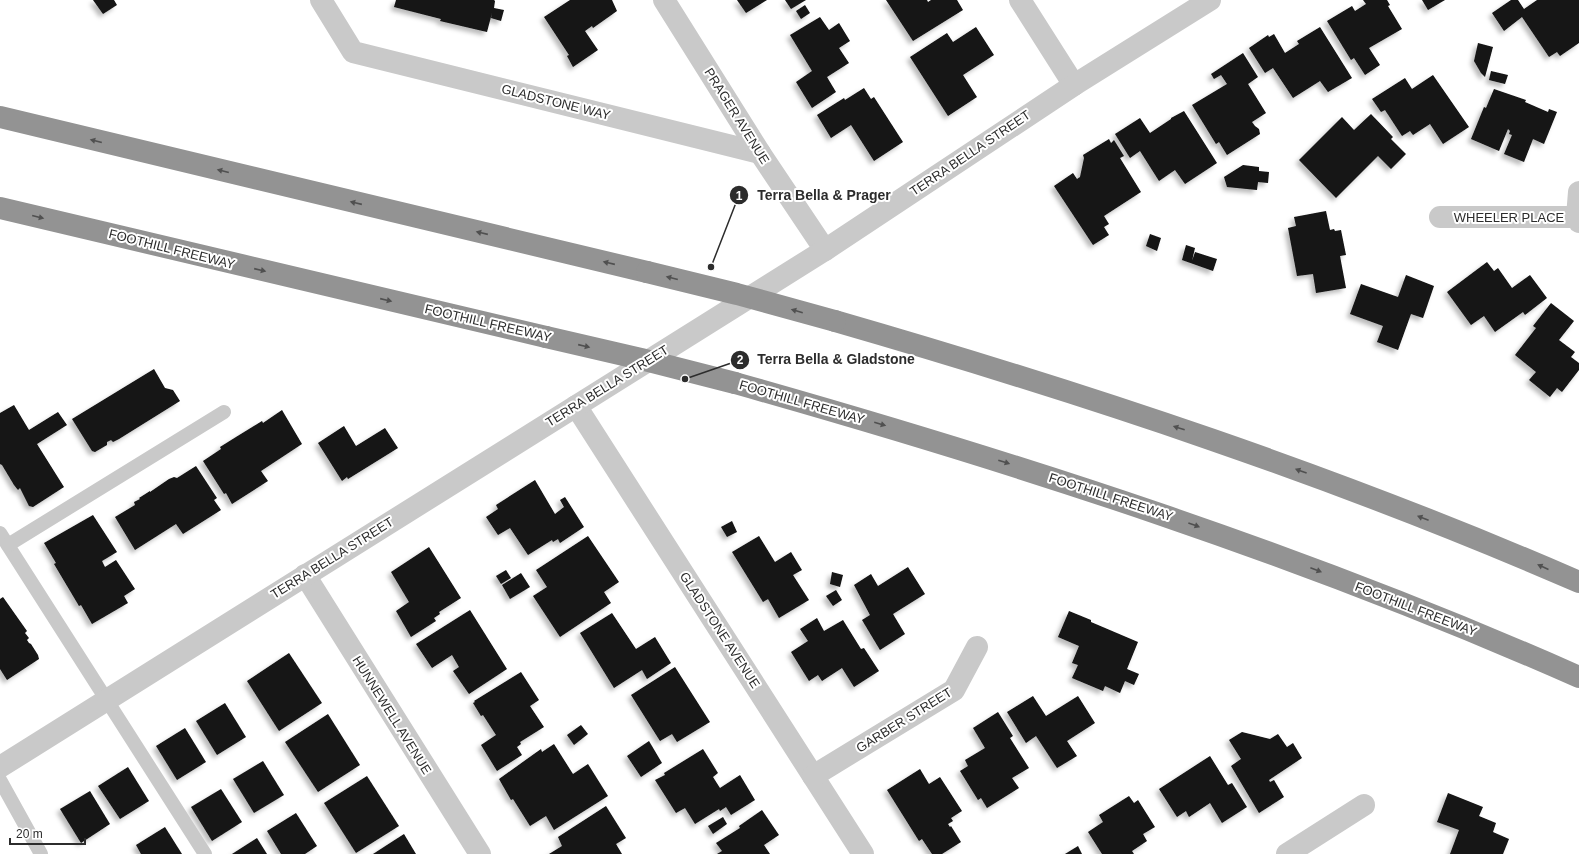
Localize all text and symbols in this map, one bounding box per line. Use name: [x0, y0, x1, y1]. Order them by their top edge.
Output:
street label: PRAGER AVENUE: [701, 65, 773, 167]
street label: GLADSTONE WAY: [500, 81, 612, 123]
street label: TERRA BELLA STREET: [907, 107, 1033, 199]
one-way arrow: [90, 137, 102, 143]
one-way arrow: [216, 168, 229, 174]
callout: Terra Bella & Prager: [729, 182, 898, 208]
text: Terra Bella & Prager: [757, 187, 891, 203]
text: 1: [736, 189, 743, 203]
one-way arrow: [349, 200, 361, 206]
street label: WHEELER PLACE: [1454, 210, 1565, 225]
one-way arrow: [32, 214, 44, 220]
street label: FOOTHILL FREEWAY: [107, 226, 237, 272]
one-way arrow: [476, 230, 488, 236]
one-way arrow: [602, 260, 614, 266]
one-way arrow: [253, 268, 266, 274]
one-way arrow: [665, 275, 677, 281]
one-way arrow: [380, 297, 392, 303]
street label: FOOTHILL FREEWAY: [423, 301, 553, 345]
one-way arrow: [791, 308, 803, 314]
street label: TERRA BELLA STREET: [543, 342, 671, 430]
one-way arrow: [578, 343, 590, 349]
callout: Terra Bella & Gladstone: [730, 347, 923, 373]
text: Terra Bella & Gladstone: [757, 351, 915, 367]
text: 2: [737, 353, 744, 367]
street label: FOOTHILL FREEWAY: [738, 377, 867, 427]
one-way arrow: [874, 421, 886, 427]
one-way arrow: [1173, 424, 1185, 430]
one-way arrow: [999, 460, 1011, 466]
one-way arrow: [1295, 468, 1307, 474]
street label: FOOTHILL FREEWAY: [1047, 470, 1175, 524]
street label: TERRA BELLA STREET: [268, 514, 396, 602]
one-way arrow: [1416, 514, 1428, 520]
one-way arrow: [1189, 523, 1201, 529]
one-way arrow: [1537, 563, 1549, 569]
one-way arrow: [1311, 568, 1323, 574]
street label: GLADSTONE AVENUE: [677, 569, 763, 691]
street label: FOOTHILL FREEWAY: [1353, 579, 1479, 639]
street label: HUNNEWELL AVENUE: [349, 653, 435, 777]
street label: GARBER STREET: [853, 685, 955, 755]
scale bar: [10, 820, 85, 846]
text: 20 m: [16, 827, 43, 841]

